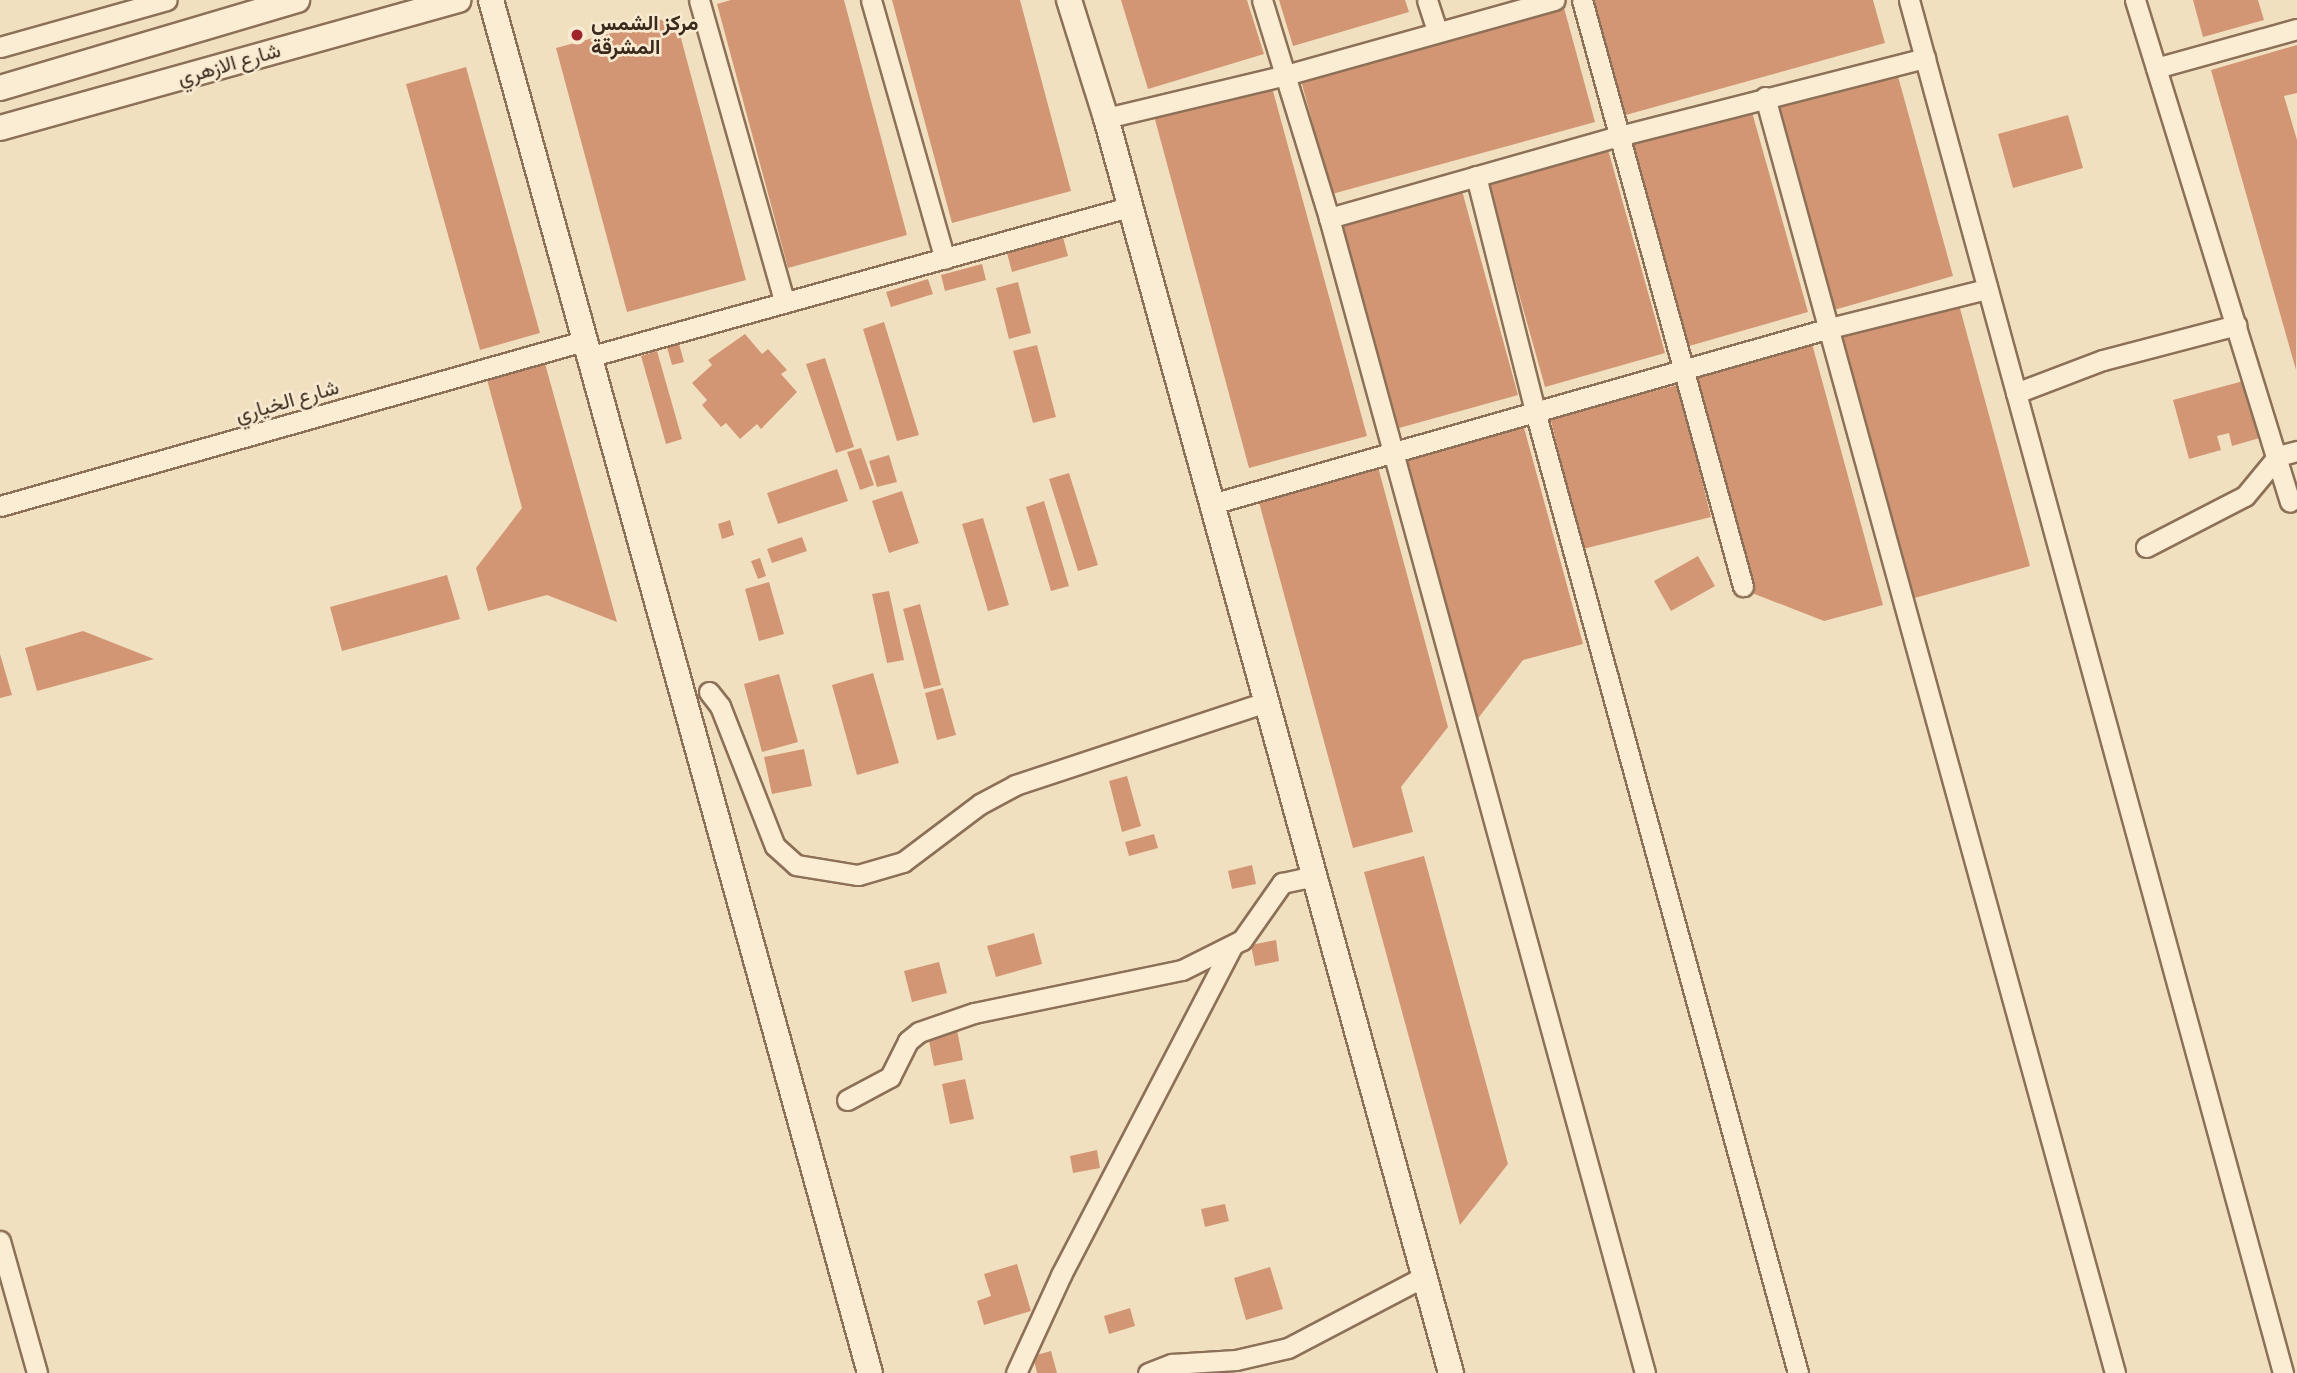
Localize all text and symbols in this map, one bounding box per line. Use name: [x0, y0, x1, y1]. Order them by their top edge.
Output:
place label: مركز الشمس المشرقة: [591, 10, 698, 60]
marker: مركز الشمس المشرقة: [569, 27, 585, 43]
street label: شارع الازهري: [175, 37, 283, 91]
street label: شارع الخياري: [232, 374, 342, 428]

